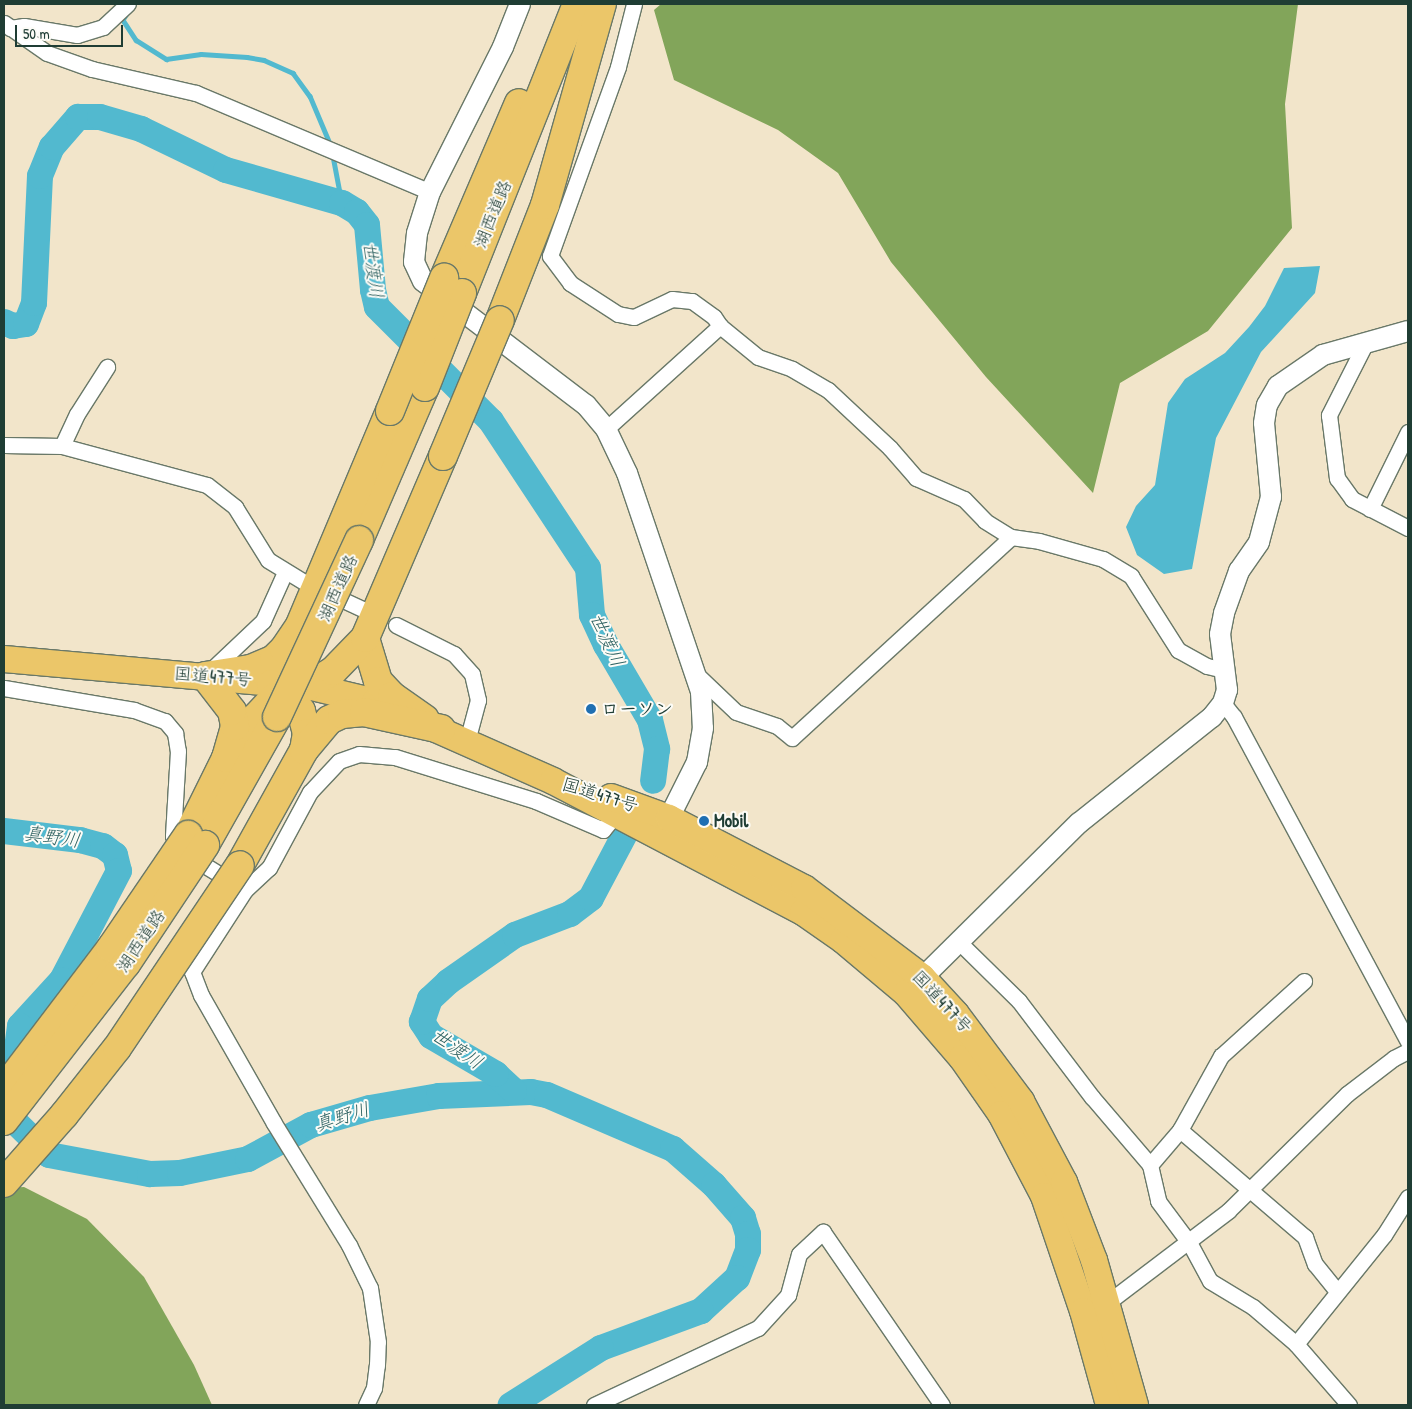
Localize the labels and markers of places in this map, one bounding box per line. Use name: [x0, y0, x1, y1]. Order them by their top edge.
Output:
place label: ローソン: [601, 698, 673, 720]
marker: ローソン: [585, 703, 597, 715]
place label: Mobil: [714, 810, 748, 832]
marker: Mobil: [698, 815, 710, 827]

